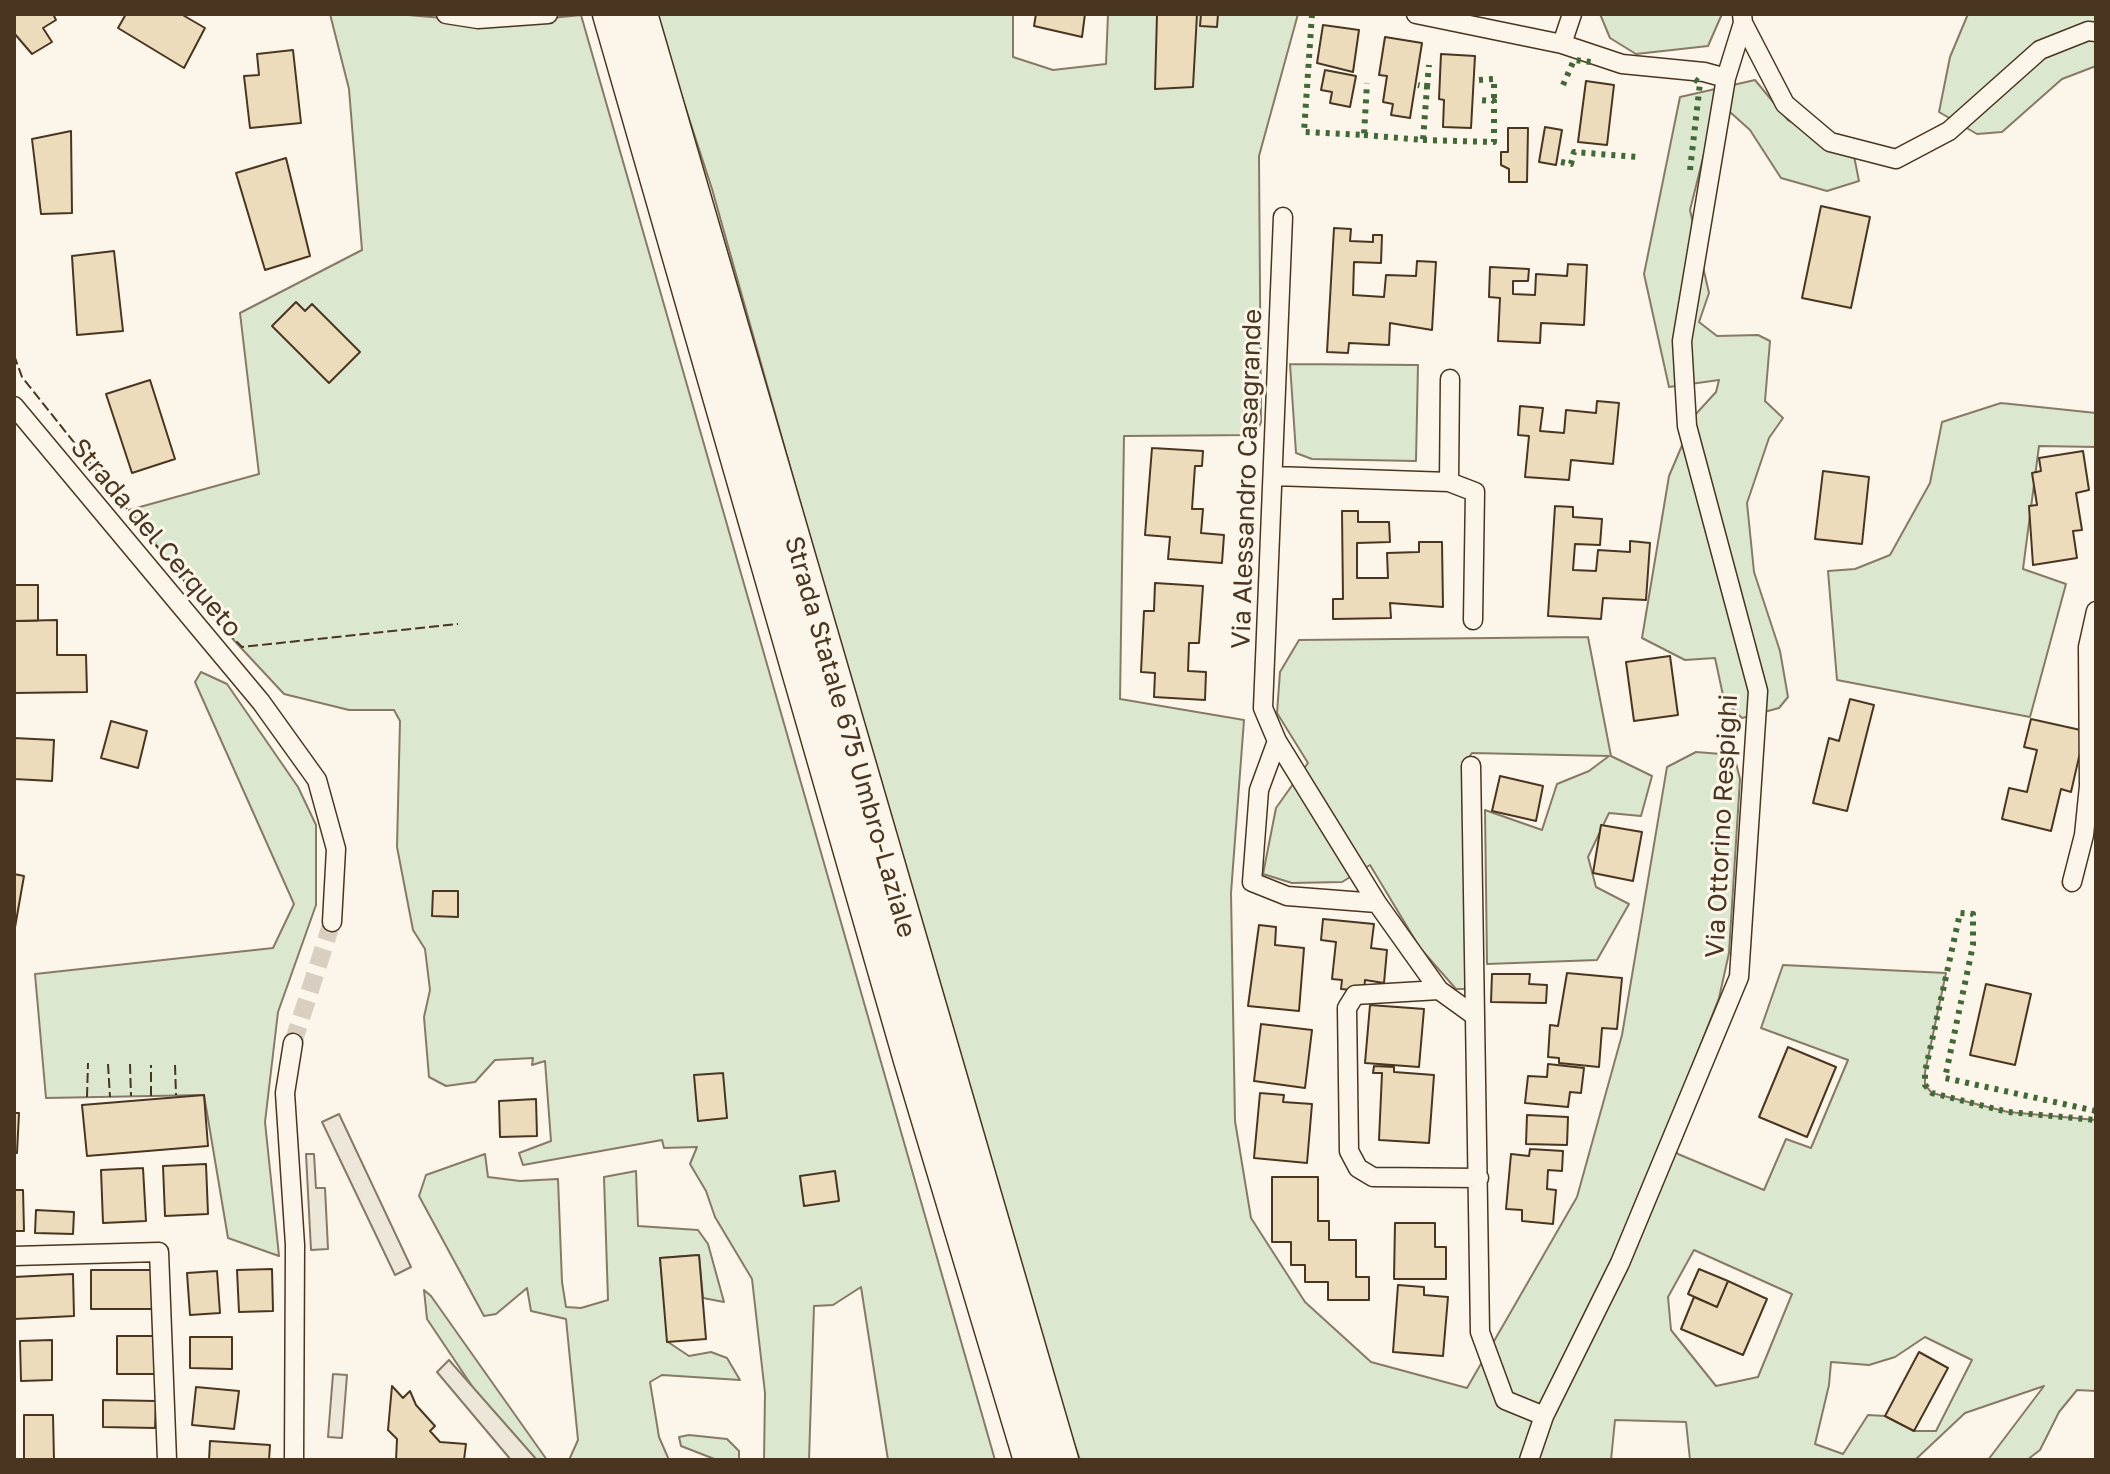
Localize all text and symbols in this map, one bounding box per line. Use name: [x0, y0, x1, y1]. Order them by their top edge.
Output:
street label: Via Alessandro Casagrande: [1225, 308, 1269, 650]
street label: Strada del Cerqueto: [64, 432, 248, 644]
street label: Strada Statale 675 Umbro-Laziale: [778, 533, 922, 941]
street label: Via Ottorino Respighi: [1700, 693, 1744, 959]

